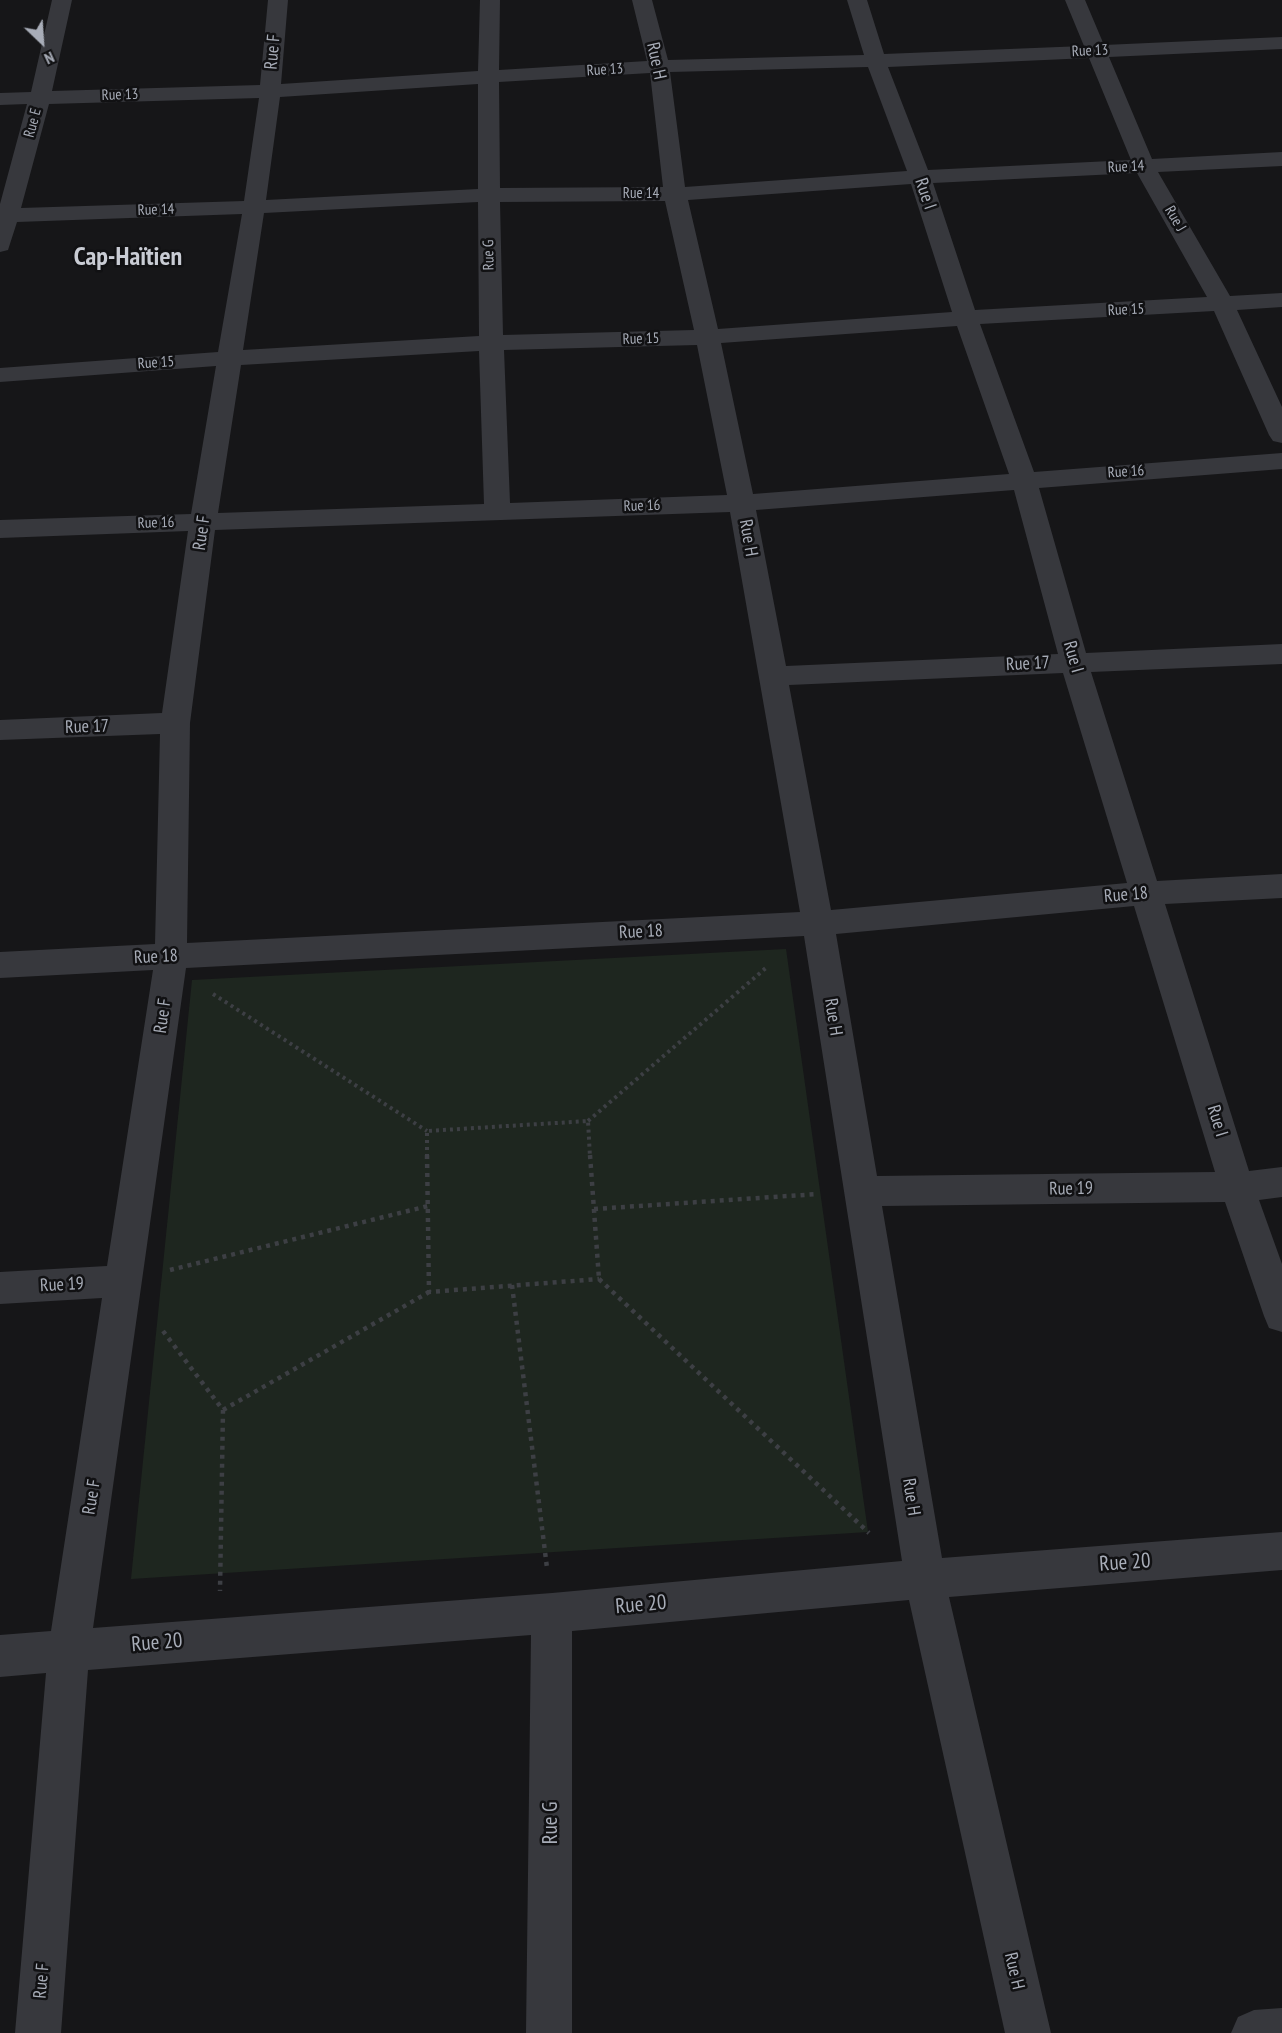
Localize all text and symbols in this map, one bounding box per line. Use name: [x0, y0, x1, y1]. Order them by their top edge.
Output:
north arrow: [12, 12, 72, 72]
street label: Rue F: [261, 34, 285, 70]
street label: Rue H: [642, 40, 670, 82]
street label: Rue 13: [1071, 41, 1109, 61]
text: N: [41, 47, 58, 69]
street label: Rue 13: [586, 60, 624, 80]
street label: Rue 13: [101, 85, 139, 105]
street label: Rue E: [20, 106, 46, 140]
street label: Rue 14: [1107, 157, 1145, 177]
street label: Rue I: [910, 175, 940, 213]
street label: Rue 14: [623, 185, 659, 203]
street label: Rue 14: [137, 200, 175, 220]
street label: Rue J: [1161, 203, 1189, 235]
street label: Rue G: [480, 240, 498, 270]
district label: Cap-Haïtien: [74, 242, 182, 274]
street label: Rue 15: [1107, 300, 1145, 320]
street label: Rue 15: [622, 329, 660, 349]
street label: Rue 15: [137, 353, 175, 373]
street label: Rue 16: [1107, 462, 1145, 482]
street label: Rue 16: [623, 496, 661, 516]
street label: Rue 16: [137, 513, 175, 533]
street label: Rue F: [189, 514, 215, 552]
street label: Rue H: [734, 518, 762, 558]
street label: Rue I: [1058, 639, 1088, 675]
street label: Rue 17: [1006, 652, 1050, 676]
street label: Rue 17: [65, 715, 109, 739]
street label: Rue 18: [1103, 882, 1149, 908]
street label: Rue 18: [619, 920, 663, 944]
street label: Rue 18: [134, 945, 178, 969]
street label: Rue F: [150, 997, 176, 1035]
street label: Rue H: [819, 997, 847, 1037]
street label: Rue I: [1202, 1103, 1232, 1139]
street label: Rue 19: [1049, 1178, 1093, 1200]
street label: Rue 19: [40, 1273, 84, 1297]
street label: Rue H: [897, 1477, 925, 1517]
street label: Rue F: [79, 1478, 105, 1516]
street label: Rue 20: [1099, 1549, 1151, 1577]
street label: Rue 20: [614, 1590, 668, 1620]
street label: Rue 20: [130, 1628, 184, 1658]
street label: Rue G: [538, 1802, 564, 1844]
street label: Rue H: [999, 1950, 1029, 1992]
street label: Rue F: [30, 1963, 54, 1999]

